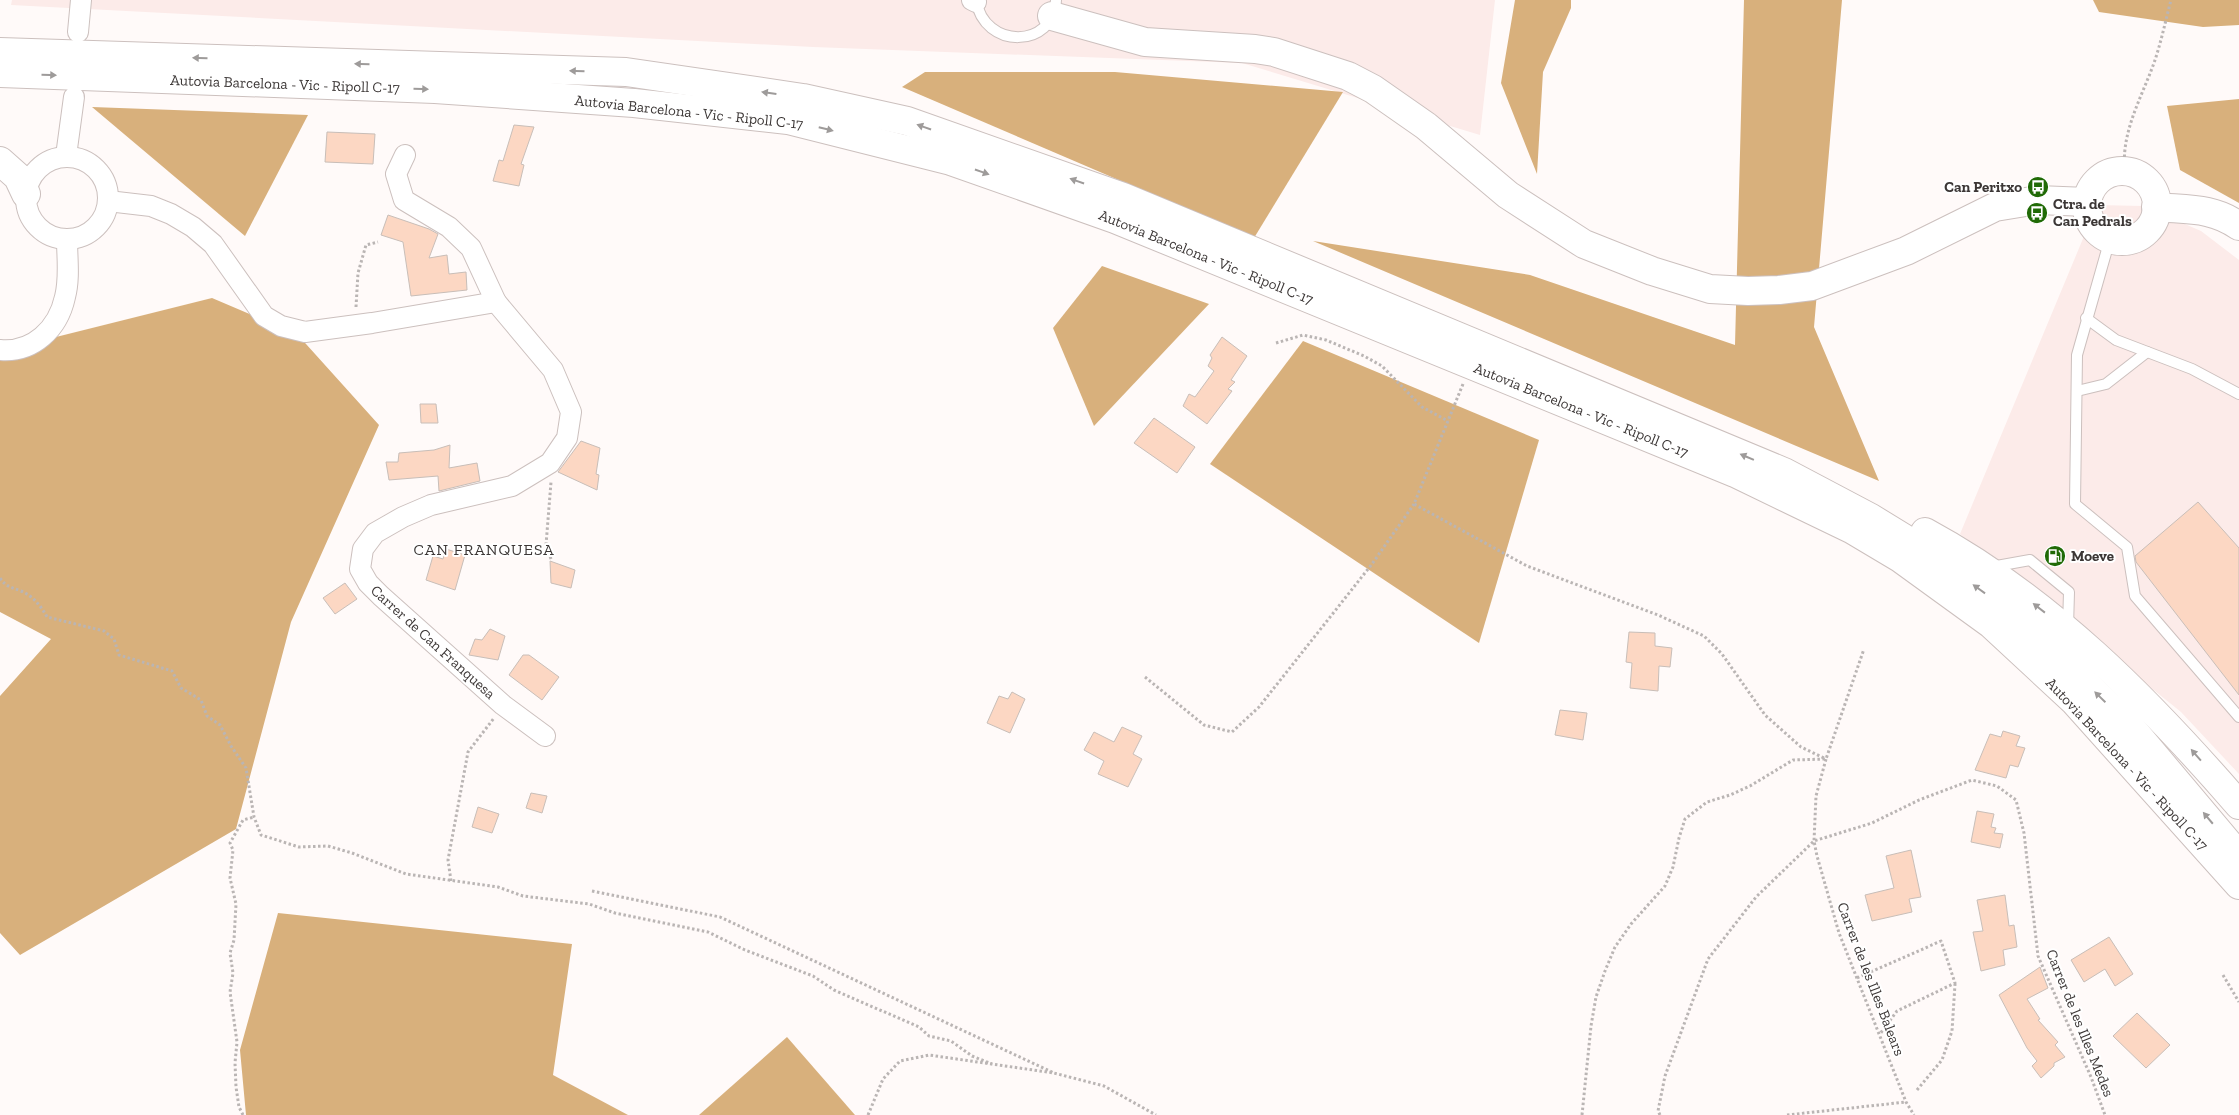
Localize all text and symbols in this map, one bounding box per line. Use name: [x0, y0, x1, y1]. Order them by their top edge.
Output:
one-way arrow: [192, 54, 208, 62]
one-way arrow: [354, 59, 370, 67]
one-way arrow: [569, 67, 585, 75]
one-way arrow: [41, 71, 57, 79]
street label: Autovia Barcelona - Vic - Ripoll C-17: [170, 71, 400, 97]
one-way arrow: [413, 85, 429, 93]
one-way arrow: [760, 88, 776, 96]
street label: Autovia Barcelona - Vic - Ripoll C-17: [574, 91, 804, 133]
one-way arrow: [916, 123, 931, 131]
one-way arrow: [818, 125, 833, 133]
one-way arrow: [975, 169, 990, 176]
bus stop icon: Can Peritxo: [2026, 175, 2050, 199]
one-way arrow: [1070, 177, 1085, 184]
place label: Can Peritxo: [1944, 178, 2022, 196]
place label: Ctra. de Can Pedrals: [2053, 195, 2132, 230]
bus stop icon: Ctra. de Can Pedrals: [2025, 201, 2049, 225]
street label: Autovia Barcelona - Vic - Ripoll C-17: [1096, 206, 1316, 308]
street label: Autovia Barcelona - Vic - Ripoll C-17: [1471, 359, 1691, 461]
one-way arrow: [1740, 452, 1754, 460]
district label: CAN FRANQUESA: [413, 540, 555, 559]
fuel station icon: Moeve: [2043, 544, 2067, 568]
place label: Moeve: [2071, 547, 2114, 565]
street label: Carrer de Can Franquesa: [367, 581, 499, 703]
one-way arrow: [1972, 584, 1986, 594]
one-way arrow: [2032, 603, 2046, 613]
street label: Autovia Barcelona - Vic - Ripoll C-17: [2042, 674, 2212, 854]
one-way arrow: [2094, 691, 2106, 703]
one-way arrow: [2190, 749, 2201, 762]
one-way arrow: [2202, 812, 2213, 825]
street label: Carrer de les Illes Balears: [1833, 900, 1909, 1058]
street label: Carrer de les Illes Medes: [2042, 947, 2118, 1099]

